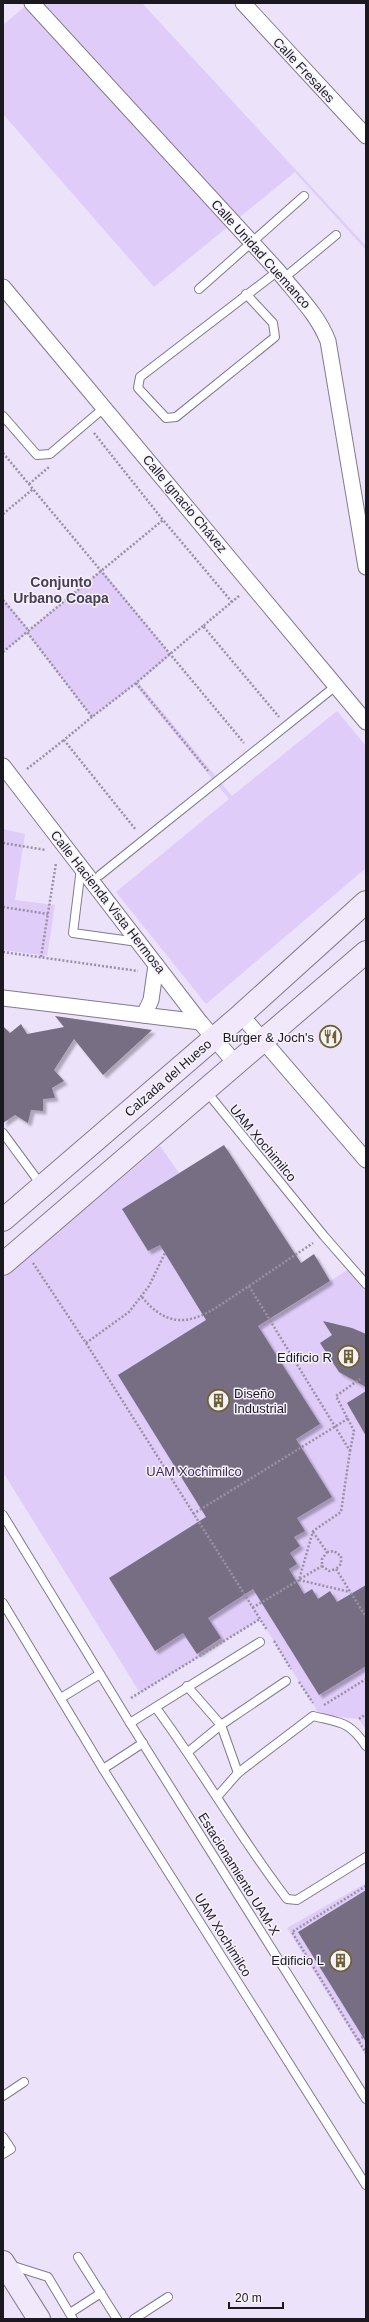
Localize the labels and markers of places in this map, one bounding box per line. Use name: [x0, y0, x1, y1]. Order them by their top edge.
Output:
restaurant icon: Burger & Joch's: [317, 1024, 343, 1050]
place label: Burger & Joch's: [223, 1030, 314, 1045]
building icon: Edificio R: [335, 1344, 361, 1370]
place label: Edificio R: [277, 1350, 332, 1365]
place label: Diseño Industrial: [234, 1386, 287, 1416]
building icon: Diseño Industrial: [206, 1387, 232, 1413]
building icon: Edificio L: [327, 1947, 353, 1973]
place label: Edificio L: [271, 1953, 324, 1968]

